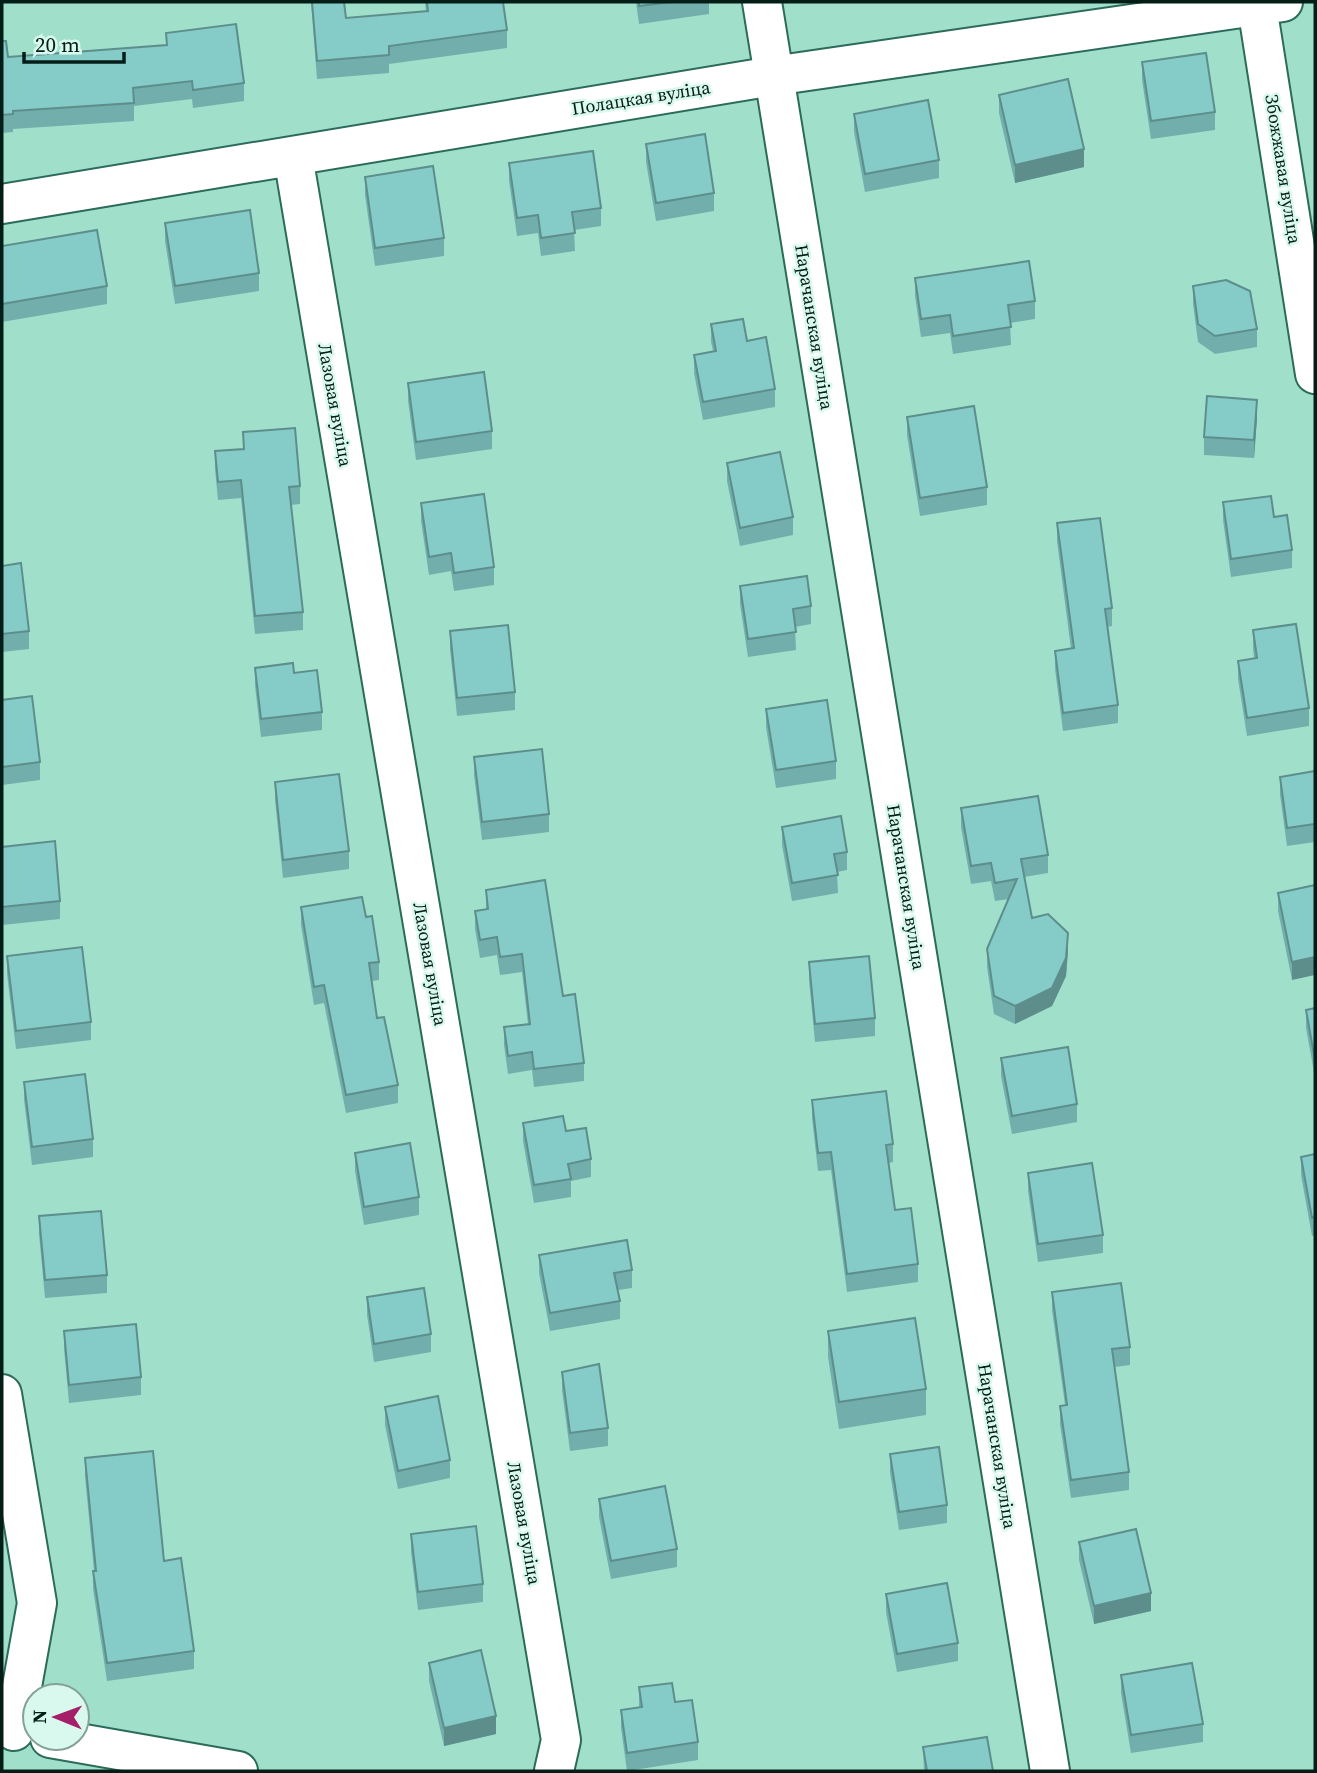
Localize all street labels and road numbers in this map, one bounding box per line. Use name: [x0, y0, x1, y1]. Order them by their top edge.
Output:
street label: Полацкая вуліца: [570, 74, 713, 121]
street label: Збожжавая вуліца: [1259, 92, 1308, 246]
street label: Нарачанская вуліца: [789, 242, 840, 412]
street label: Лазовая вуліца: [312, 341, 359, 469]
street label: Нарачанская вуліца: [881, 802, 932, 972]
street label: Лазовая вуліца: [407, 900, 454, 1028]
street label: Нарачанская вуліца: [972, 1361, 1023, 1531]
street label: Лазовая вуліца: [501, 1459, 548, 1587]

